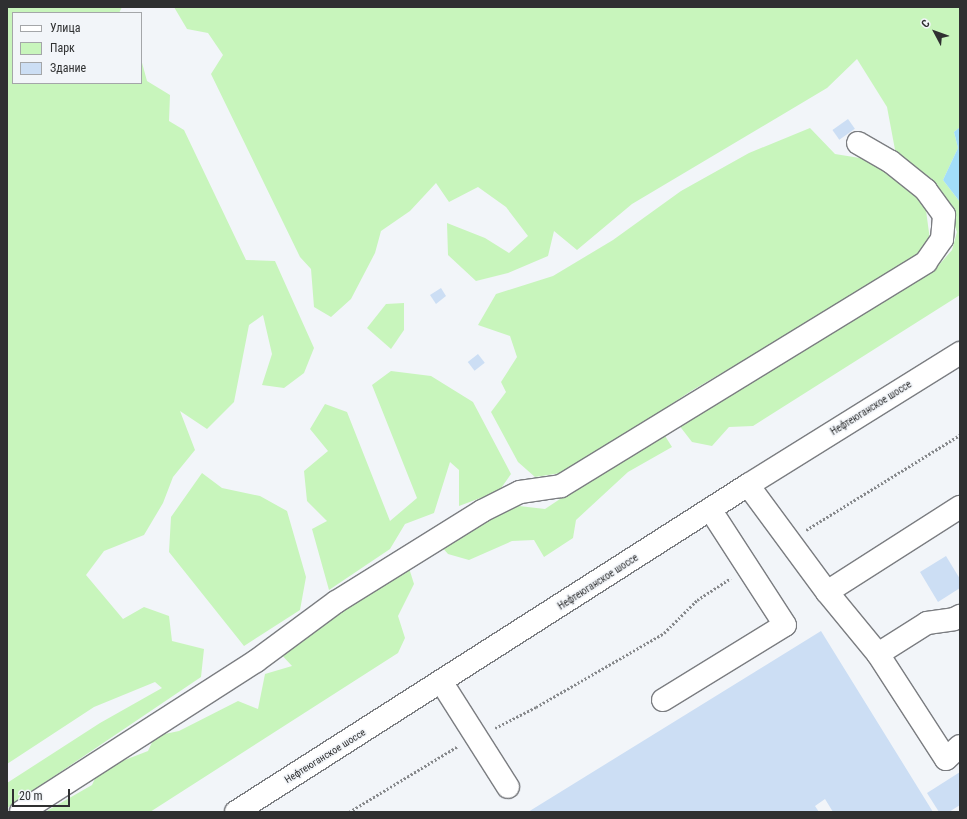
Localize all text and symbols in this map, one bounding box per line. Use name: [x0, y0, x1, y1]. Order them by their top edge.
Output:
legend: [12, 12, 142, 84]
north arrow: [915, 12, 955, 52]
text: С: [919, 17, 933, 30]
text: Улица: [50, 21, 80, 35]
text: Парк: [50, 41, 75, 55]
text: Здание: [50, 61, 86, 75]
street label: Нефтеюганское шоссе: [828, 378, 914, 438]
street label: Нефтеюганское шоссе: [556, 552, 640, 612]
street label: Нефтеюганское шоссе: [282, 726, 368, 786]
scale bar: [14, 781, 72, 807]
text: 20 m: [19, 789, 43, 803]

